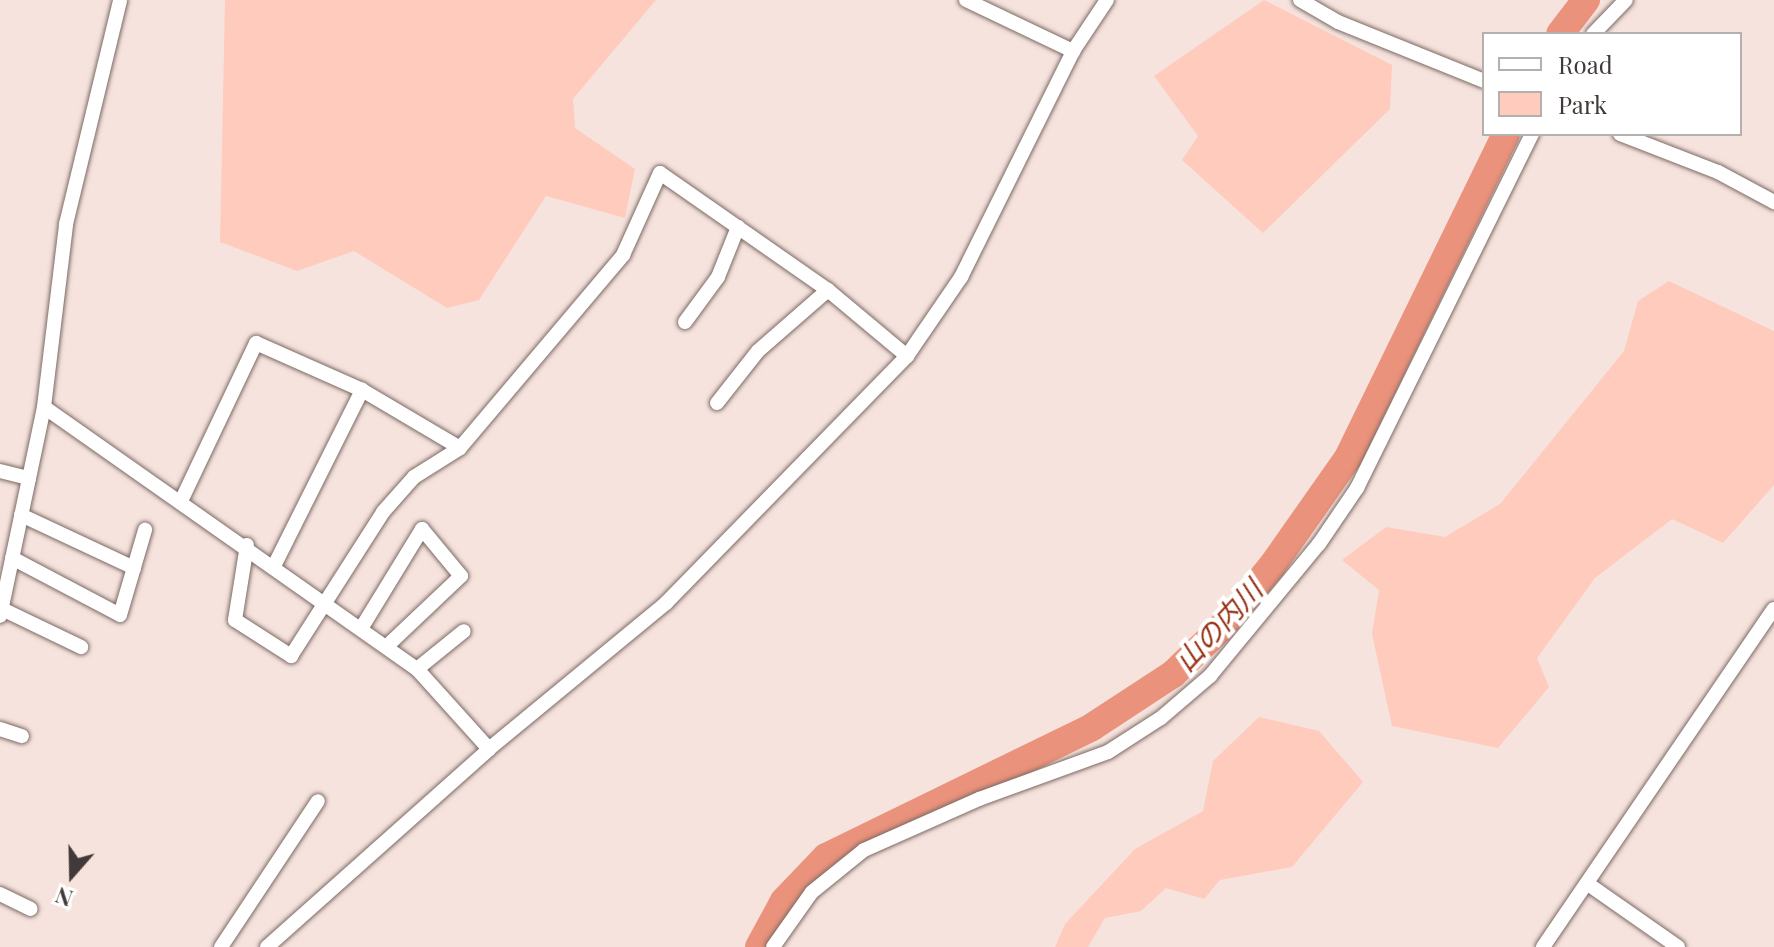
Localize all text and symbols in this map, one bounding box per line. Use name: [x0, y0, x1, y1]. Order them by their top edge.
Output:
legend: [1482, 32, 1742, 136]
text: Road: [1558, 48, 1613, 80]
text: Park: [1558, 88, 1607, 120]
water label: 山の内川: [1168, 573, 1268, 677]
north arrow: [32, 835, 112, 915]
text: N: [51, 881, 76, 914]

